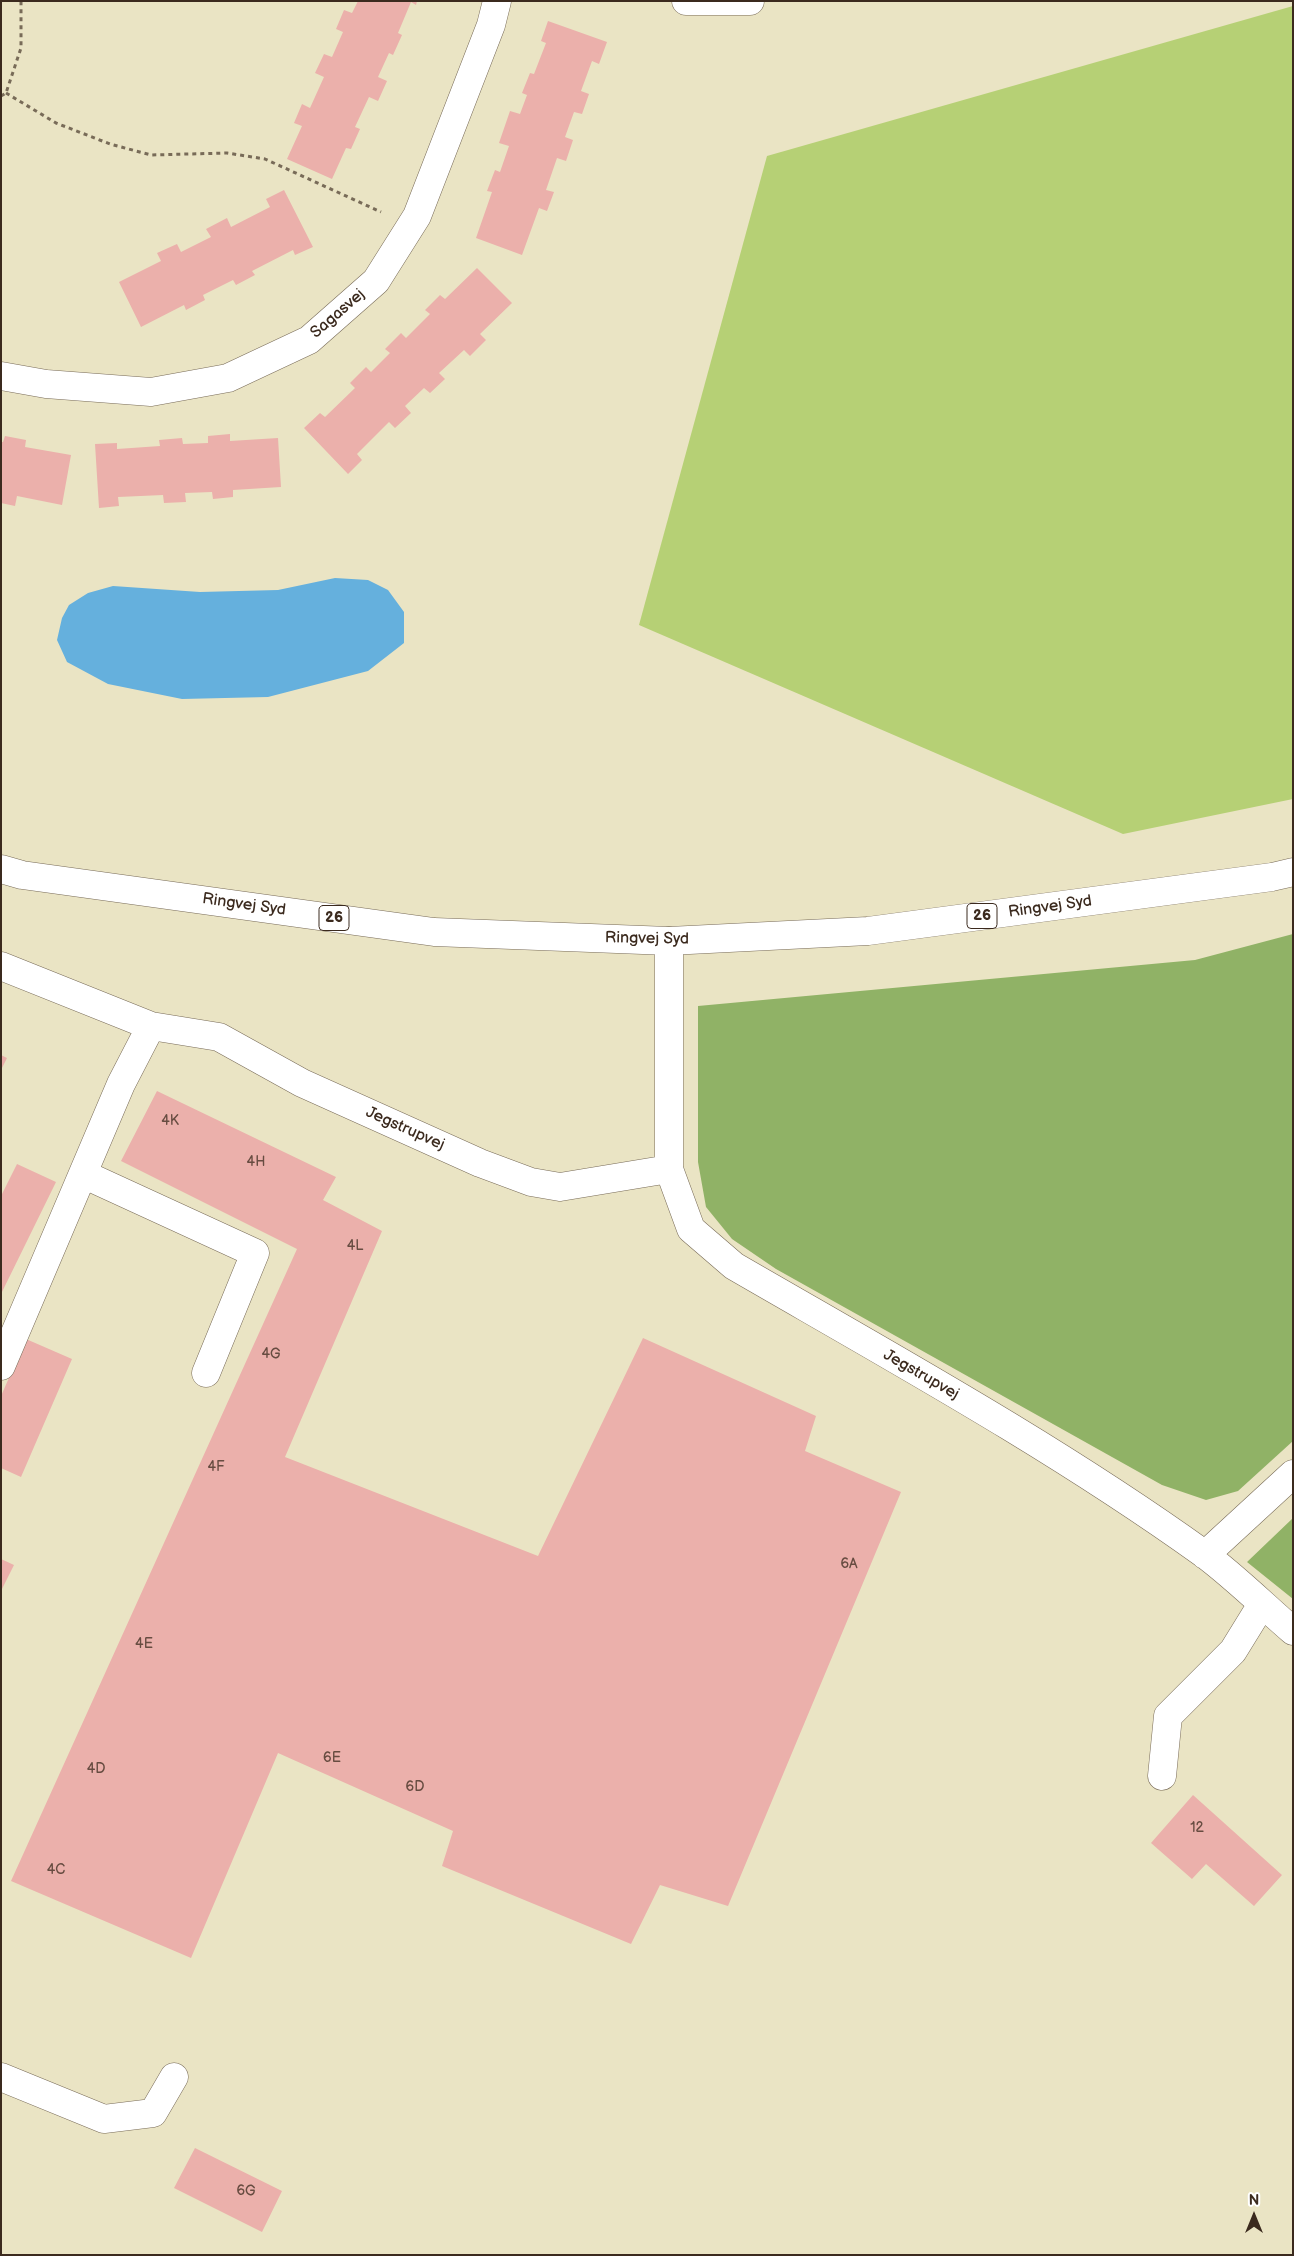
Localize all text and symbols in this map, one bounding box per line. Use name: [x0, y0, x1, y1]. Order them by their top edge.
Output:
street label: Sagasvej: [307, 285, 369, 343]
street label: Ringvej Syd: [201, 890, 287, 920]
street label: Ringvej Syd: [1007, 892, 1093, 922]
road number: 26: [967, 904, 997, 928]
road number: 26: [319, 906, 349, 930]
street label: Ringvej Syd: [605, 929, 689, 949]
street label: Jegstrupvej: [363, 1103, 447, 1155]
house number: 4K: [161, 1113, 179, 1129]
house number: 4H: [247, 1154, 265, 1170]
house number: 4L: [347, 1238, 363, 1254]
house number: 4G: [261, 1346, 281, 1362]
street label: Jegstrupvej: [880, 1346, 962, 1404]
house number: 4F: [208, 1459, 224, 1475]
house number: 6A: [840, 1556, 858, 1572]
house number: 4E: [135, 1636, 153, 1652]
house number: 6E: [323, 1750, 341, 1766]
house number: 4D: [87, 1761, 105, 1777]
house number: 6D: [406, 1779, 424, 1795]
house number: 12: [1190, 1820, 1204, 1836]
house number: 4C: [47, 1862, 65, 1878]
house number: 6G: [236, 2183, 256, 2199]
north arrow: [1229, 2191, 1279, 2241]
text: N: [1249, 2192, 1259, 2209]

